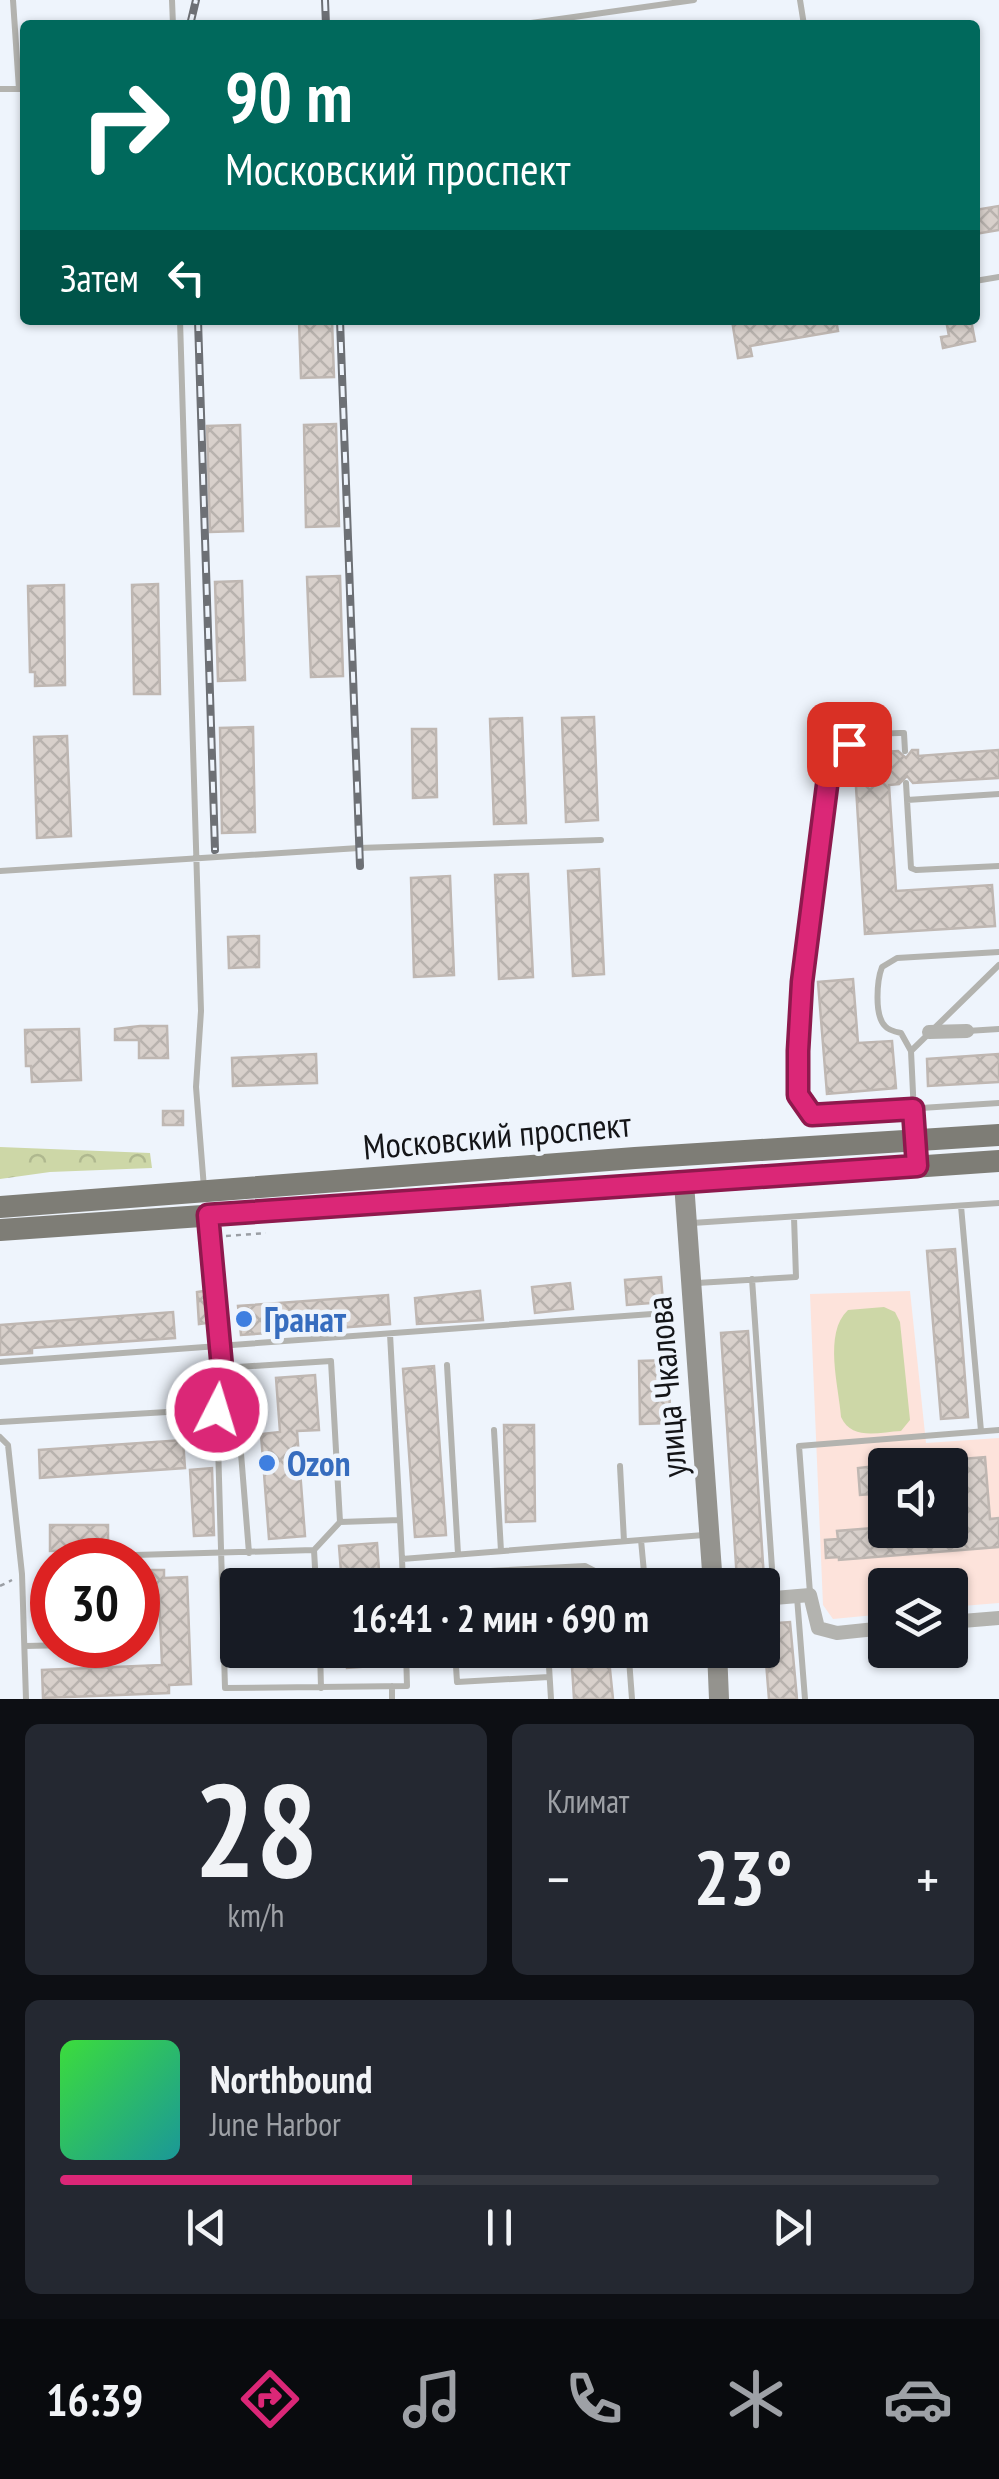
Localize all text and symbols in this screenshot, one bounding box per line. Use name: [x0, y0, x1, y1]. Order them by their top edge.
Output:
text: 90 m: [225, 51, 353, 141]
icon: right: [60, 60, 190, 190]
text: Московский проспект: [225, 139, 570, 197]
icon: left: [159, 250, 214, 305]
text: Затем: [60, 253, 139, 302]
pin: [807, 702, 892, 787]
icon: arrive: [822, 717, 877, 772]
street label: Московский проспект: [361, 1100, 634, 1170]
street label: улица Чкалова: [635, 1295, 697, 1479]
place label: Гранат: [264, 1296, 347, 1342]
marker: Гранат: [233, 1308, 255, 1330]
position arrow: [165, 1358, 269, 1462]
place label: Ozon: [287, 1440, 350, 1486]
map controls: [868, 1448, 968, 1668]
button: sound: [868, 1448, 968, 1548]
marker: Ozon: [256, 1452, 278, 1474]
speed limit sign: 30: [30, 1538, 160, 1668]
button: layers: [868, 1568, 968, 1668]
text: 16:41 · 2 мин · 690 m: [351, 1593, 649, 1642]
text: 28: [194, 1745, 318, 1913]
text: Климат: [547, 1780, 629, 1822]
text: 23°: [693, 1829, 793, 1926]
text: −: [547, 1843, 570, 1914]
text: +: [916, 1843, 939, 1914]
text: km/h: [228, 1894, 284, 1936]
text: Northbound: [210, 2054, 372, 2103]
text: June Harbor: [210, 2103, 341, 2145]
icon: previous: [179, 2200, 234, 2255]
icon: pause: [472, 2200, 527, 2255]
icon: next: [765, 2200, 820, 2255]
icon: directions: [235, 2364, 305, 2434]
icon: music: [397, 2364, 467, 2434]
icon: phone: [559, 2364, 629, 2434]
icon: climate: [721, 2364, 791, 2434]
icon: car: [883, 2364, 953, 2434]
text: 16:39: [46, 2370, 143, 2428]

